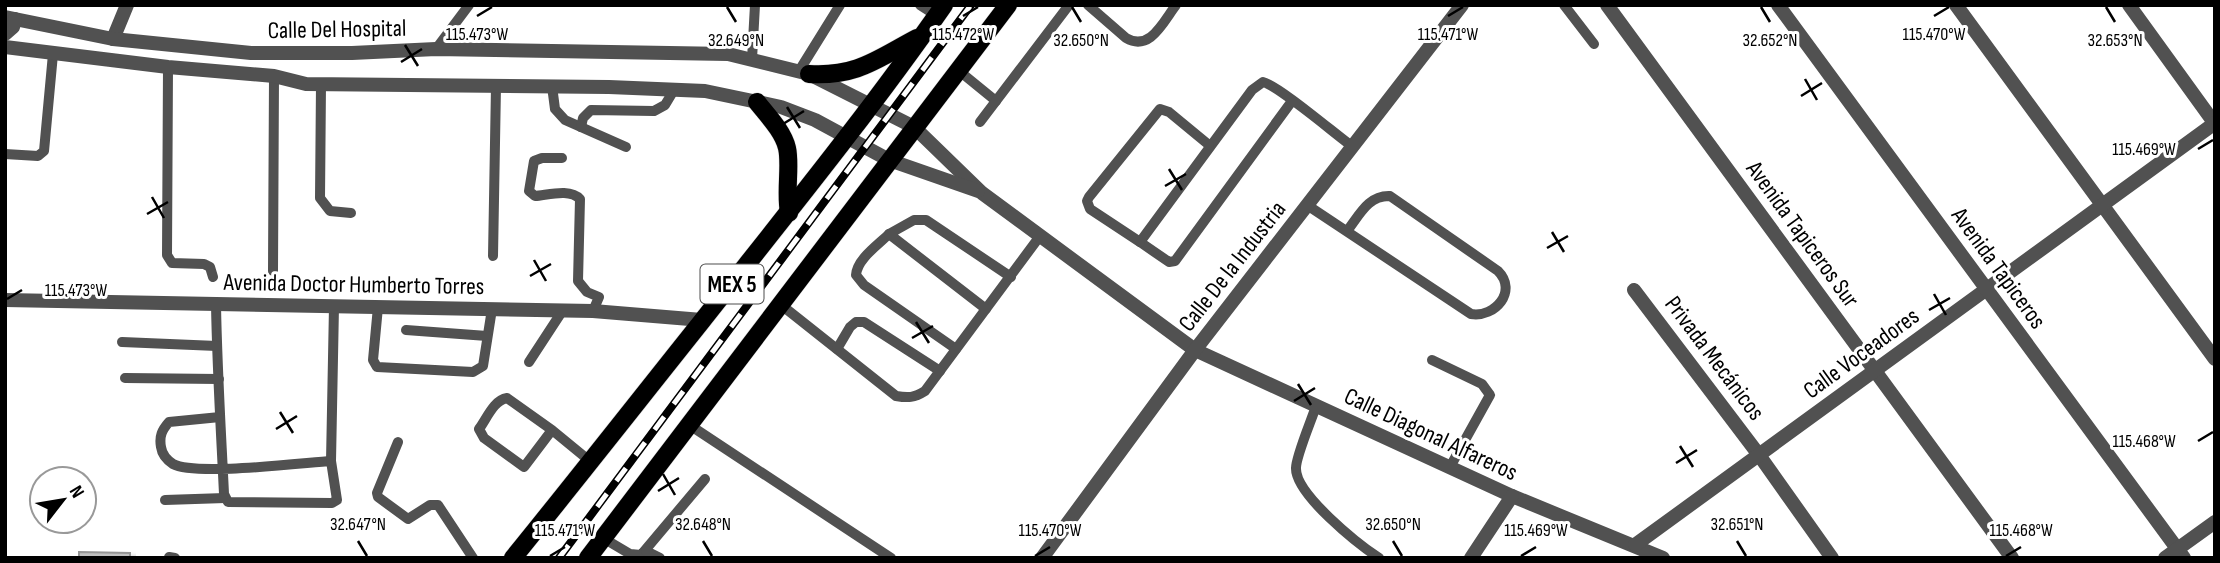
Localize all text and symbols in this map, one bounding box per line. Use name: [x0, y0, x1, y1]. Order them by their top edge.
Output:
street label: Calle Del Hospital: [267, 14, 407, 45]
text: 115.473°W: [446, 24, 508, 45]
text: 115.472°W: [932, 24, 994, 45]
text: 115.471°W: [1418, 24, 1478, 45]
text: 115.470°W: [1903, 24, 1966, 45]
text: 32.649°N: [708, 30, 764, 51]
text: 32.650°N: [1053, 30, 1109, 51]
text: 32.652°N: [1742, 30, 1798, 51]
text: 32.653°N: [2087, 30, 2143, 51]
text: 115.469°W: [2112, 139, 2176, 160]
street label: Avenida Tapiceros Sur: [1739, 155, 1865, 313]
street label: Calle De la Industria: [1173, 195, 1292, 337]
street label: Avenida Tapiceros: [1944, 201, 2052, 334]
road number: MEX 5: [700, 264, 764, 304]
street label: Avenida Doctor Humberto Torres: [222, 268, 485, 301]
text: 115.473°W: [45, 280, 107, 301]
street label: Privada Mecánicos: [1658, 290, 1771, 426]
street label: Calle Voceadores: [1798, 302, 1925, 405]
street label: Calle Diagonal Alfareros: [1340, 382, 1522, 487]
text: 115.468°W: [2112, 431, 2176, 452]
north arrow: [28, 465, 98, 535]
text: N: [64, 482, 89, 502]
text: 32.647°N: [330, 514, 386, 535]
text: 32.648°N: [675, 514, 731, 535]
text: 32.650°N: [1365, 514, 1421, 535]
text: 32.651°N: [1710, 514, 1764, 535]
text: 115.471°W: [535, 520, 595, 541]
text: 115.470°W: [1019, 520, 1082, 541]
text: 115.469°W: [1504, 520, 1568, 541]
text: 115.468°W: [1989, 520, 2053, 541]

